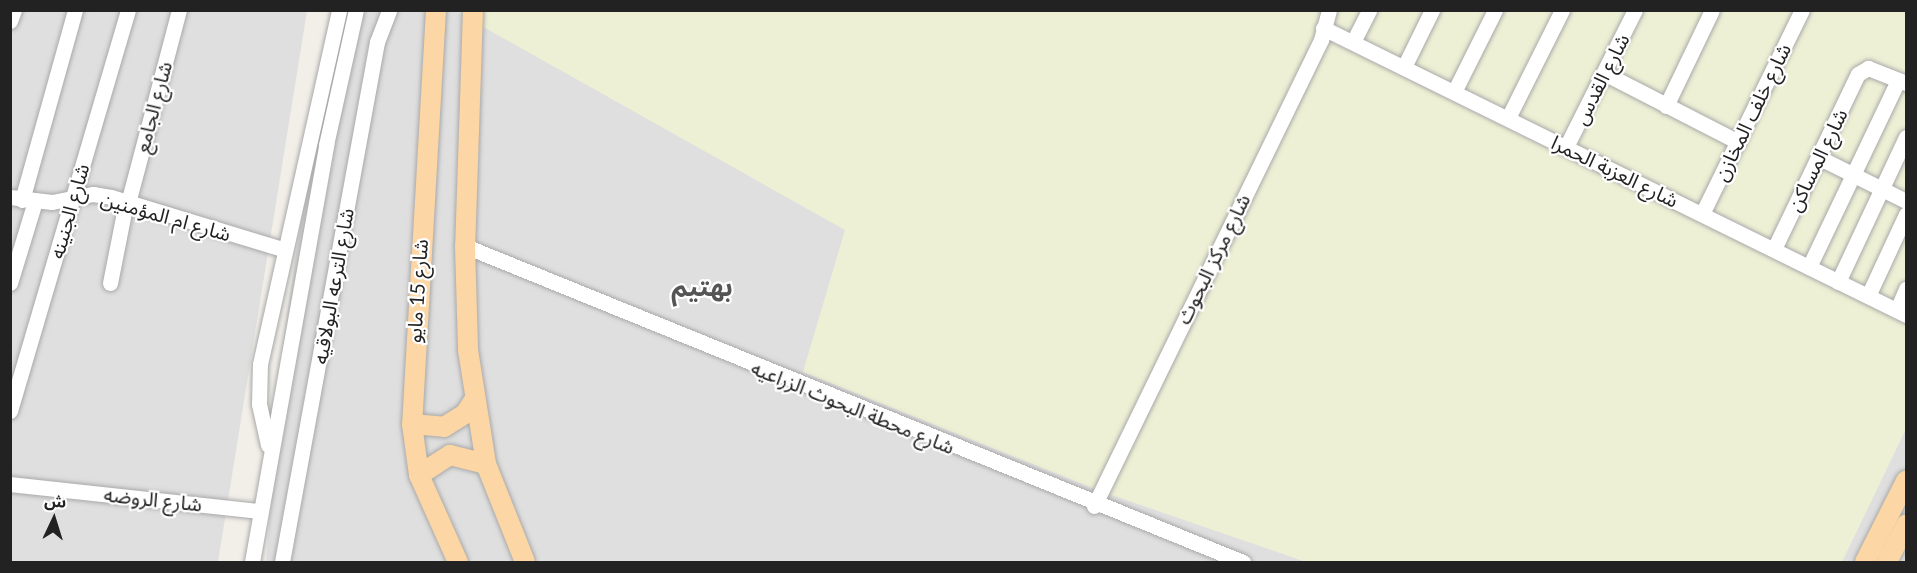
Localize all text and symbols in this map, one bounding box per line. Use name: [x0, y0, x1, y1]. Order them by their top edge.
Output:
street label: شارع القدس: [1568, 30, 1634, 128]
street label: شارع خلف المخازن: [1708, 39, 1796, 185]
street label: شارع الجامع: [129, 59, 177, 155]
street label: شارع المساكن: [1782, 105, 1852, 215]
street label: شارع العزبة الحمرا: [1548, 130, 1682, 212]
street label: شارع الجنينه: [44, 161, 94, 261]
street label: شارع ام المؤمنين: [98, 186, 234, 246]
street label: شارع مركز البحوث: [1171, 190, 1255, 328]
street label: شارع الترعه البولاقيه: [307, 206, 359, 366]
street label: شارع 15 مايو: [401, 238, 433, 344]
district label: بهتيم: [671, 271, 733, 303]
street label: شارع محطة البحوث الزراعيه: [748, 355, 958, 459]
street label: شارع الروضه: [103, 482, 203, 516]
north arrow: [24, 489, 84, 549]
text: ش: [44, 490, 67, 511]

